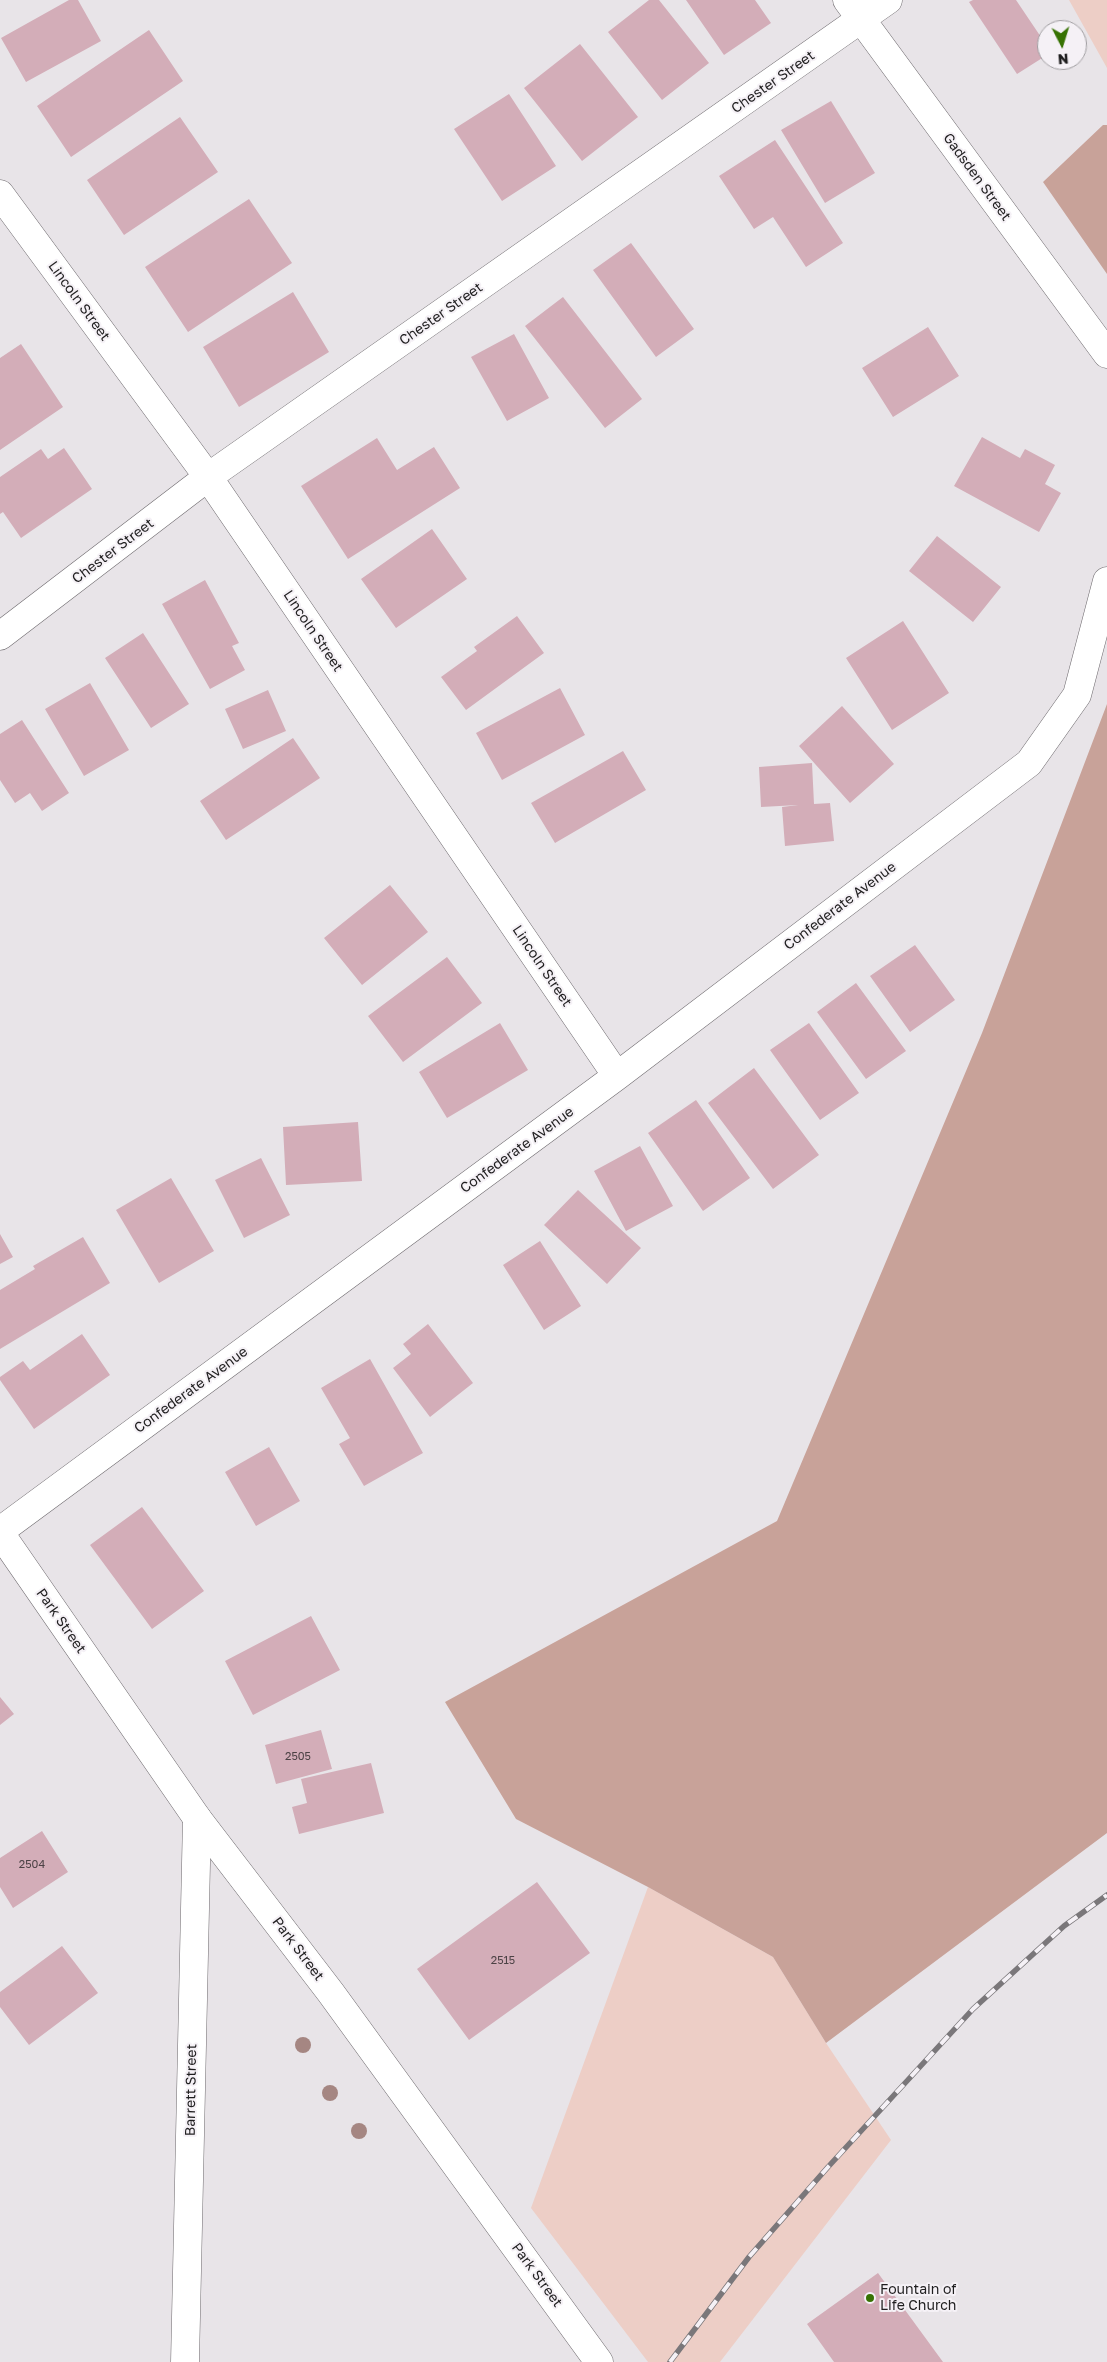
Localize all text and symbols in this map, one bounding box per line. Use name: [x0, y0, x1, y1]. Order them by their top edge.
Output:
north arrow: [1037, 20, 1087, 70]
street label: Chester Street: [728, 47, 818, 117]
text: N: [1057, 51, 1069, 68]
street label: Gadsden Street: [940, 130, 1014, 224]
street label: Lincoln Street: [44, 258, 114, 344]
street label: Chester Street: [396, 279, 486, 349]
street label: Chester Street: [69, 515, 157, 587]
street label: Lincoln Street: [280, 587, 346, 675]
street label: Confederate Avenue: [781, 858, 899, 954]
street label: Lincoln Street: [509, 922, 575, 1010]
street label: Confederate Avenue: [457, 1103, 577, 1197]
street label: Confederate Avenue: [131, 1343, 251, 1437]
street label: Park Street: [33, 1585, 89, 1657]
house number: 2505: [285, 1750, 311, 1764]
house number: 2504: [19, 1858, 45, 1872]
street label: Park Street: [269, 1914, 327, 1984]
house number: 2515: [491, 1954, 515, 1968]
street label: Barrett Street: [182, 2044, 200, 2136]
street label: Park Street: [508, 2240, 566, 2310]
place label: Fountain of Life Church: [880, 2282, 956, 2314]
marker: Fountain of Life Church: [864, 2292, 876, 2304]

